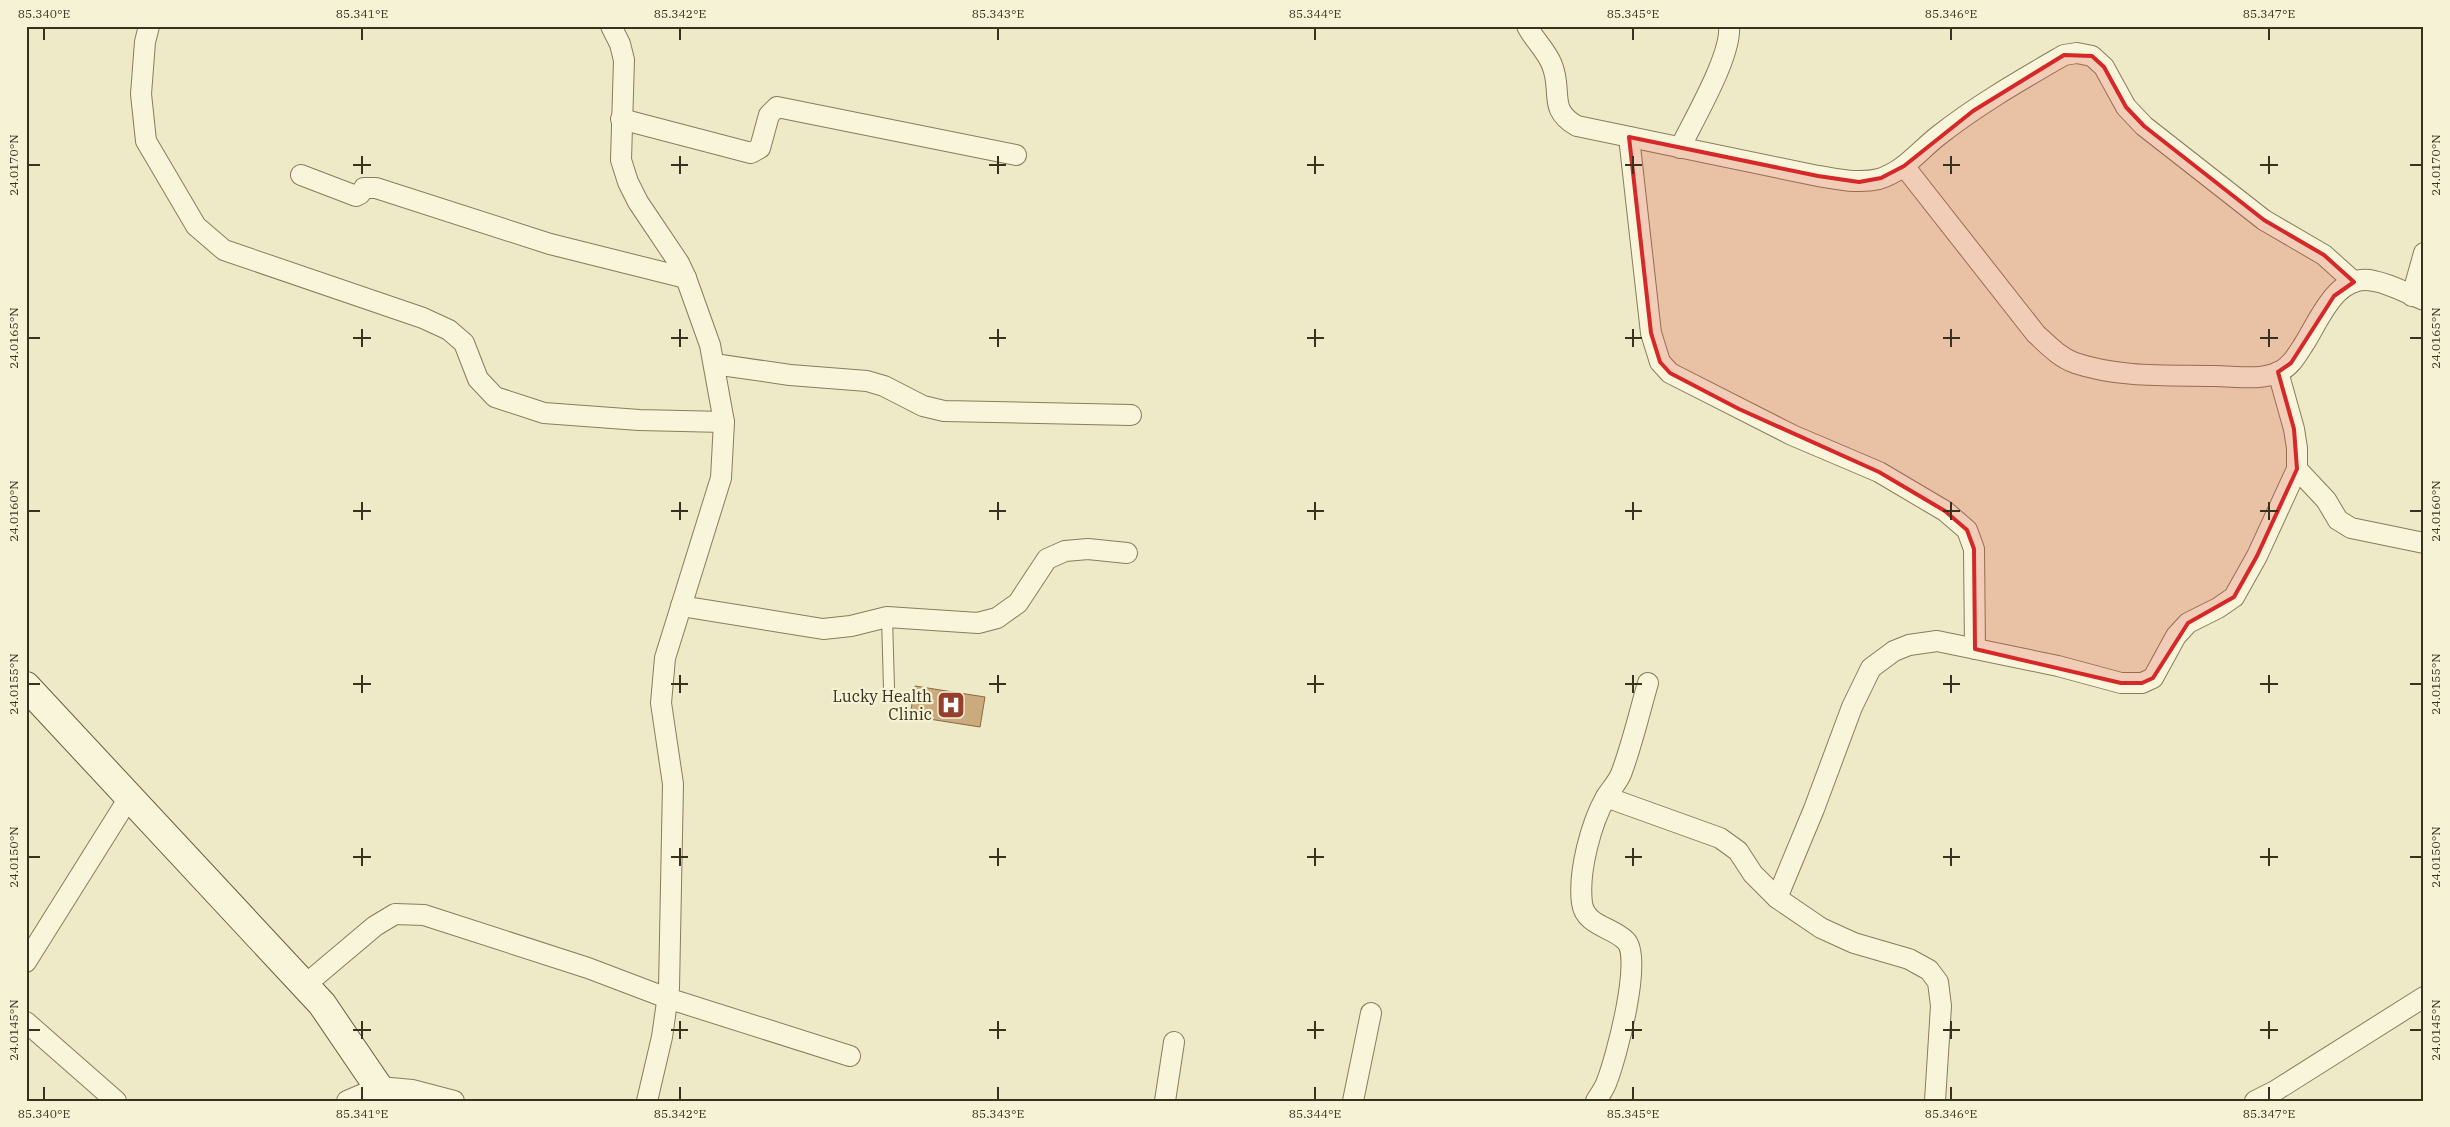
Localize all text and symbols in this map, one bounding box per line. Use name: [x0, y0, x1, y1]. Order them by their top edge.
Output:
text: 85.340°E: [18, 6, 70, 21]
text: 85.341°E: [336, 6, 388, 21]
text: 85.342°E: [654, 6, 706, 21]
text: 85.343°E: [972, 6, 1024, 21]
text: 85.344°E: [1289, 6, 1341, 21]
text: 85.345°E: [1607, 6, 1659, 21]
text: 85.346°E: [1925, 6, 1977, 21]
text: 85.347°E: [2243, 6, 2295, 21]
text: 24.0170°N: [6, 134, 21, 196]
text: 24.0170°N: [2428, 134, 2443, 196]
text: 24.0165°N: [6, 307, 21, 369]
text: 24.0165°N: [2428, 307, 2443, 369]
text: 24.0160°N: [6, 480, 21, 542]
text: 24.0160°N: [2428, 480, 2443, 542]
text: 24.0155°N: [6, 653, 21, 715]
text: 24.0155°N: [2428, 653, 2443, 715]
place label: Lucky Health Clinic: [832, 686, 932, 724]
hospital icon: Lucky Health Clinic: [936, 690, 966, 720]
text: 24.0150°N: [6, 826, 21, 888]
text: 24.0150°N: [2428, 826, 2443, 888]
text: 24.0145°N: [6, 999, 21, 1061]
text: 24.0145°N: [2428, 999, 2443, 1061]
text: 85.340°E: [18, 1106, 70, 1121]
text: 85.341°E: [336, 1106, 388, 1121]
text: 85.342°E: [654, 1106, 706, 1121]
text: 85.343°E: [972, 1106, 1024, 1121]
text: 85.344°E: [1289, 1106, 1341, 1121]
text: 85.345°E: [1607, 1106, 1659, 1121]
text: 85.346°E: [1925, 1106, 1977, 1121]
text: 85.347°E: [2243, 1106, 2295, 1121]

